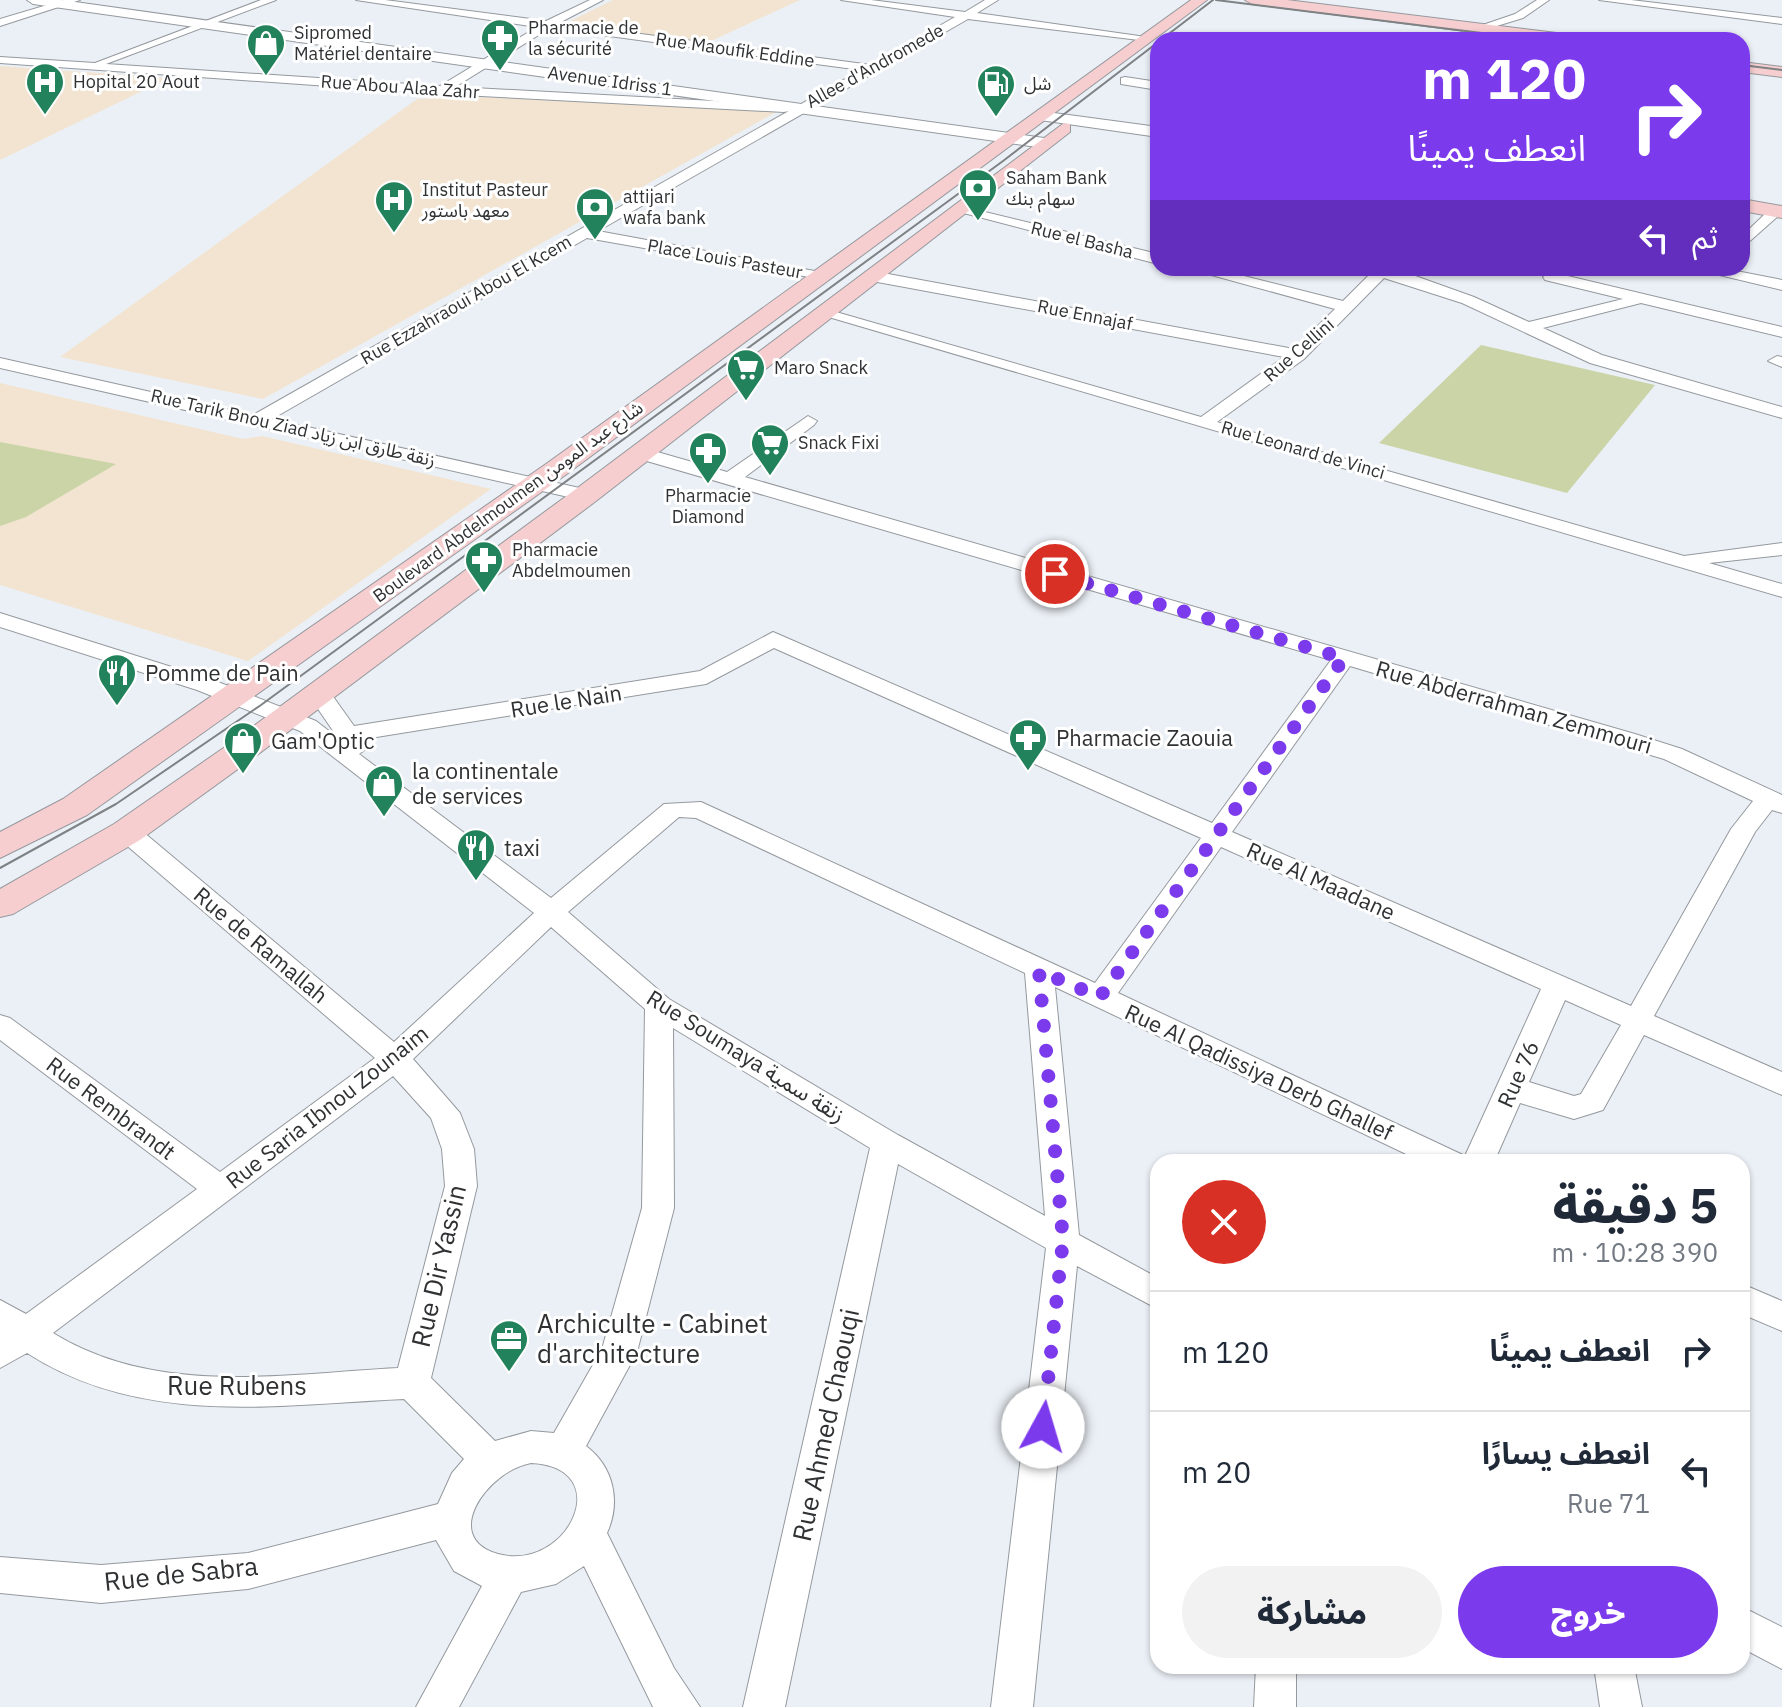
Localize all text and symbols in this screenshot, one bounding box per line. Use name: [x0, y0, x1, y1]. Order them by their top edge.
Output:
place label: Pharmacie de la sécurité: [528, 16, 639, 60]
pharmacy icon: Pharmacie de la sécurité: [479, 17, 521, 72]
street label: Allee d'Andromede: [802, 18, 948, 113]
place label: Sipromed Matériel dentaire: [294, 21, 432, 65]
shop icon: Sipromed Matériel dentaire: [245, 22, 287, 77]
street label: Rue Maoufik Eddine: [654, 27, 816, 72]
text: 120 m: [1422, 42, 1586, 114]
street label: Avenue Idriss 1: [546, 60, 674, 101]
hospital icon: Hopital 20 Aout: [24, 61, 66, 116]
fuel station icon: شل: [975, 63, 1017, 118]
icon: right: [1614, 64, 1718, 168]
street label: Rue Abou Alaa Zahr: [320, 69, 481, 104]
place label: Hopital 20 Aout: [73, 70, 200, 93]
place label: شل: [1024, 72, 1051, 95]
text: انعطف يمينًا: [1408, 124, 1586, 171]
place label: Saham Bank سهام بنك: [1006, 166, 1107, 213]
bank icon: Saham Bank سهام بنك: [957, 167, 999, 222]
place label: Institut Pasteur معهد باستور: [421, 178, 548, 222]
hospital icon: Institut Pasteur معهد باستور: [373, 179, 415, 234]
place label: attijari wafa bank: [623, 185, 706, 229]
bank icon: attijari wafa bank: [574, 186, 616, 241]
street label: Rue el Basha: [1028, 216, 1136, 263]
icon: left: [1632, 216, 1676, 260]
text: ثم: [1692, 217, 1718, 256]
street label: Rue Ezzahraoui Abou El Kcem: [356, 230, 575, 369]
street label: Place Louis Pasteur: [646, 234, 805, 284]
street label: Rue Ennajaf: [1036, 294, 1135, 335]
street label: Rue Cellini: [1259, 313, 1339, 386]
supermarket icon: Maro Snack: [725, 347, 767, 402]
place label: Maro Snack: [774, 356, 868, 379]
street label: Rue Tarik Bnou Ziad زنقة طارق ابن زياد: [149, 384, 438, 471]
street label: Boulevard Abdelmoumen شارع عبد المومن: [368, 396, 649, 610]
street label: Rue Leonard de Vinci: [1218, 415, 1388, 484]
supermarket icon: Snack Fixi: [749, 422, 791, 477]
pharmacy icon: Pharmacie Diamond: [687, 430, 729, 485]
place label: Snack Fixi: [798, 431, 879, 454]
place label: Pharmacie Diamond: [665, 484, 751, 528]
place label: Pharmacie Abdelmoumen: [512, 538, 631, 582]
pharmacy icon: Pharmacie Abdelmoumen: [463, 539, 505, 594]
pin: [1021, 540, 1089, 608]
icon: arrive: [1033, 552, 1077, 596]
restaurant icon: Pomme de Pain: [96, 652, 138, 707]
street label: Rue Abderrahman Zemmouri: [1373, 653, 1656, 760]
place label: Pomme de Pain: [145, 658, 299, 687]
street label: Rue le Nain: [508, 677, 624, 724]
pharmacy icon: Pharmacie Zaouia: [1007, 717, 1049, 772]
shop icon: Gam'Optic: [222, 720, 264, 775]
place label: Pharmacie Zaouia: [1056, 723, 1233, 752]
place label: Gam'Optic: [271, 726, 375, 755]
place label: la continentale de services: [412, 756, 559, 810]
shop icon: la continentale de services: [363, 763, 405, 818]
restaurant icon: taxi: [455, 827, 497, 882]
place label: taxi: [504, 833, 540, 862]
street label: Rue Al Maadane: [1242, 835, 1400, 926]
street label: Rue de Ramallah: [188, 880, 334, 1009]
street label: Rue Soumaya زنقة سمية: [642, 983, 851, 1129]
street label: Rue Al Qadissiya Derb Ghallef: [1120, 997, 1398, 1147]
street label: Rue Saria Ibnou Zounaim: [220, 1018, 434, 1195]
street label: Rue 76: [1490, 1036, 1545, 1112]
street label: Rue Rembrandt: [41, 1050, 182, 1166]
text: 5 دقيقة: [1553, 1174, 1718, 1236]
button: close: [1182, 1180, 1266, 1264]
street label: Rue Dir Yassin: [403, 1181, 473, 1350]
text: 390 m · 10:28: [1552, 1235, 1718, 1269]
street label: Rue Ahmed Chaouqi: [784, 1305, 866, 1544]
place label: Archiculte - Cabinet d'architecture: [537, 1306, 768, 1370]
office icon: Archiculte - Cabinet d'architecture: [488, 1318, 530, 1373]
icon: right: [1674, 1329, 1718, 1373]
text: انعطف يمينًا: [1490, 1330, 1650, 1369]
text: 120 m: [1182, 1332, 1269, 1371]
street label: Rue Rubens: [167, 1368, 307, 1402]
position arrow: [1001, 1385, 1085, 1469]
text: انعطف يسارًا: [1482, 1433, 1650, 1472]
icon: left: [1674, 1449, 1718, 1493]
text: 20 m: [1182, 1452, 1251, 1491]
text: Rue 71: [1567, 1486, 1650, 1520]
street label: Rue de Sabra: [102, 1548, 260, 1598]
button: مشاركة: [1182, 1566, 1442, 1658]
button: خروج: [1458, 1566, 1718, 1658]

